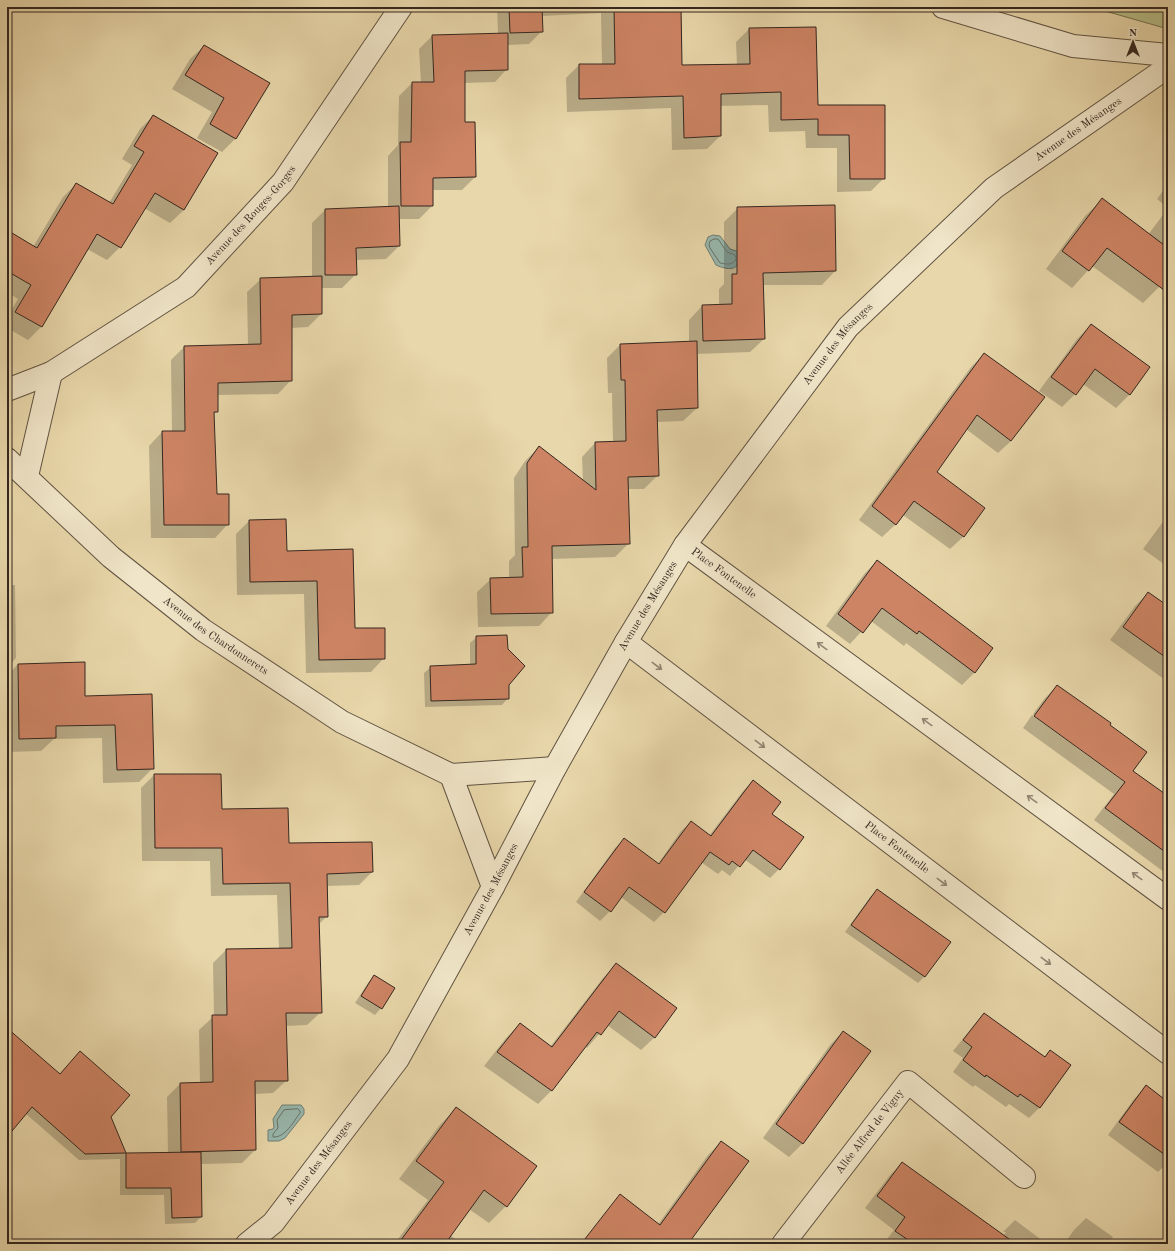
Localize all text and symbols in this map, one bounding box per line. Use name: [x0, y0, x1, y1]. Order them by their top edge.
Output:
north arrow: [1113, 22, 1153, 62]
text: N: [1129, 28, 1138, 39]
street label: Avenue des Mésanges: [1033, 95, 1124, 163]
street label: Avenue des Rouges-Gorges: [204, 163, 298, 267]
street label: Avenue des Mésanges: [801, 301, 875, 387]
street label: Place Fontenelle: [689, 546, 758, 601]
street label: Avenue des Mésanges: [617, 559, 679, 653]
street label: Avenue des Chardonnerets: [161, 595, 270, 677]
one-way arrow: [817, 641, 828, 650]
one-way arrow: [651, 662, 662, 670]
one-way arrow: [922, 718, 933, 727]
one-way arrow: [755, 740, 766, 749]
one-way arrow: [1026, 795, 1037, 804]
street label: Place Fontenelle: [863, 820, 931, 875]
street label: Avenue des Mésanges: [462, 841, 520, 937]
one-way arrow: [1131, 872, 1142, 880]
one-way arrow: [936, 878, 947, 886]
one-way arrow: [1040, 956, 1051, 965]
street label: Allée Alfred de Vigny: [834, 1087, 906, 1176]
street label: Avenue des Mésanges: [283, 1118, 355, 1207]

